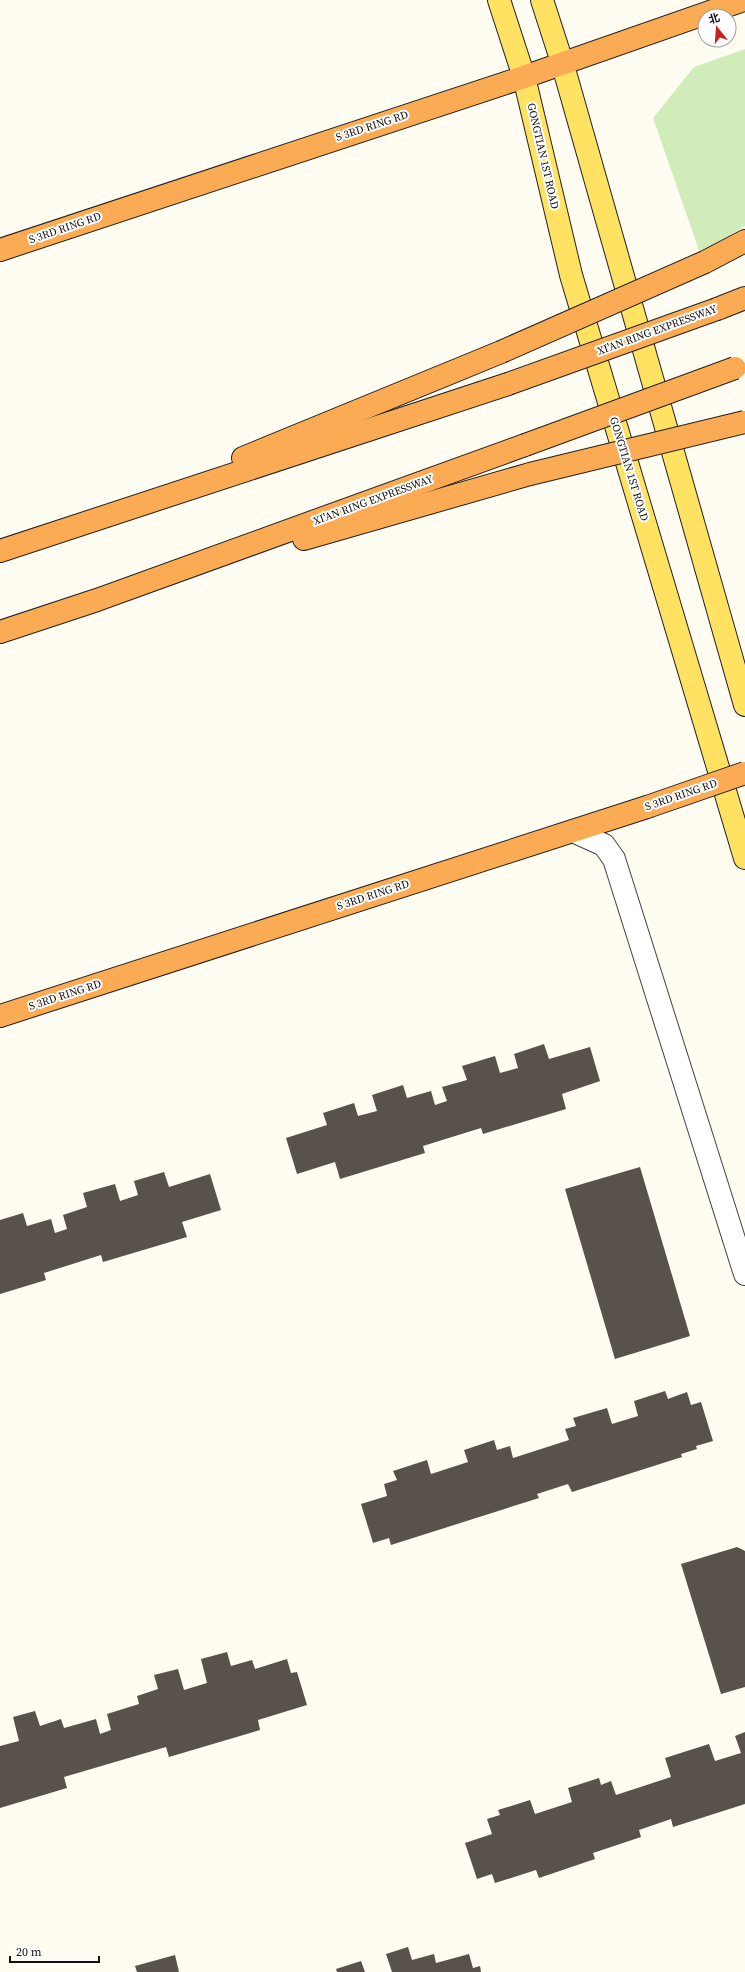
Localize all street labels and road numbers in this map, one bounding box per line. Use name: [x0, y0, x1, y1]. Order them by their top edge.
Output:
street label: GONGTIAN 1ST ROAD: [524, 102, 563, 211]
street label: S 3RD RING RD: [334, 107, 410, 145]
street label: S 3RD RING RD: [27, 209, 103, 247]
street label: XI'AN RING EXPRESSWAY: [595, 301, 719, 359]
street label: GONGTIAN 1ST ROAD: [606, 415, 652, 523]
street label: XI'AN RING EXPRESSWAY: [311, 471, 435, 529]
street label: S 3RD RING RD: [643, 776, 719, 814]
street label: S 3RD RING RD: [335, 876, 411, 914]
street label: S 3RD RING RD: [27, 976, 103, 1014]

